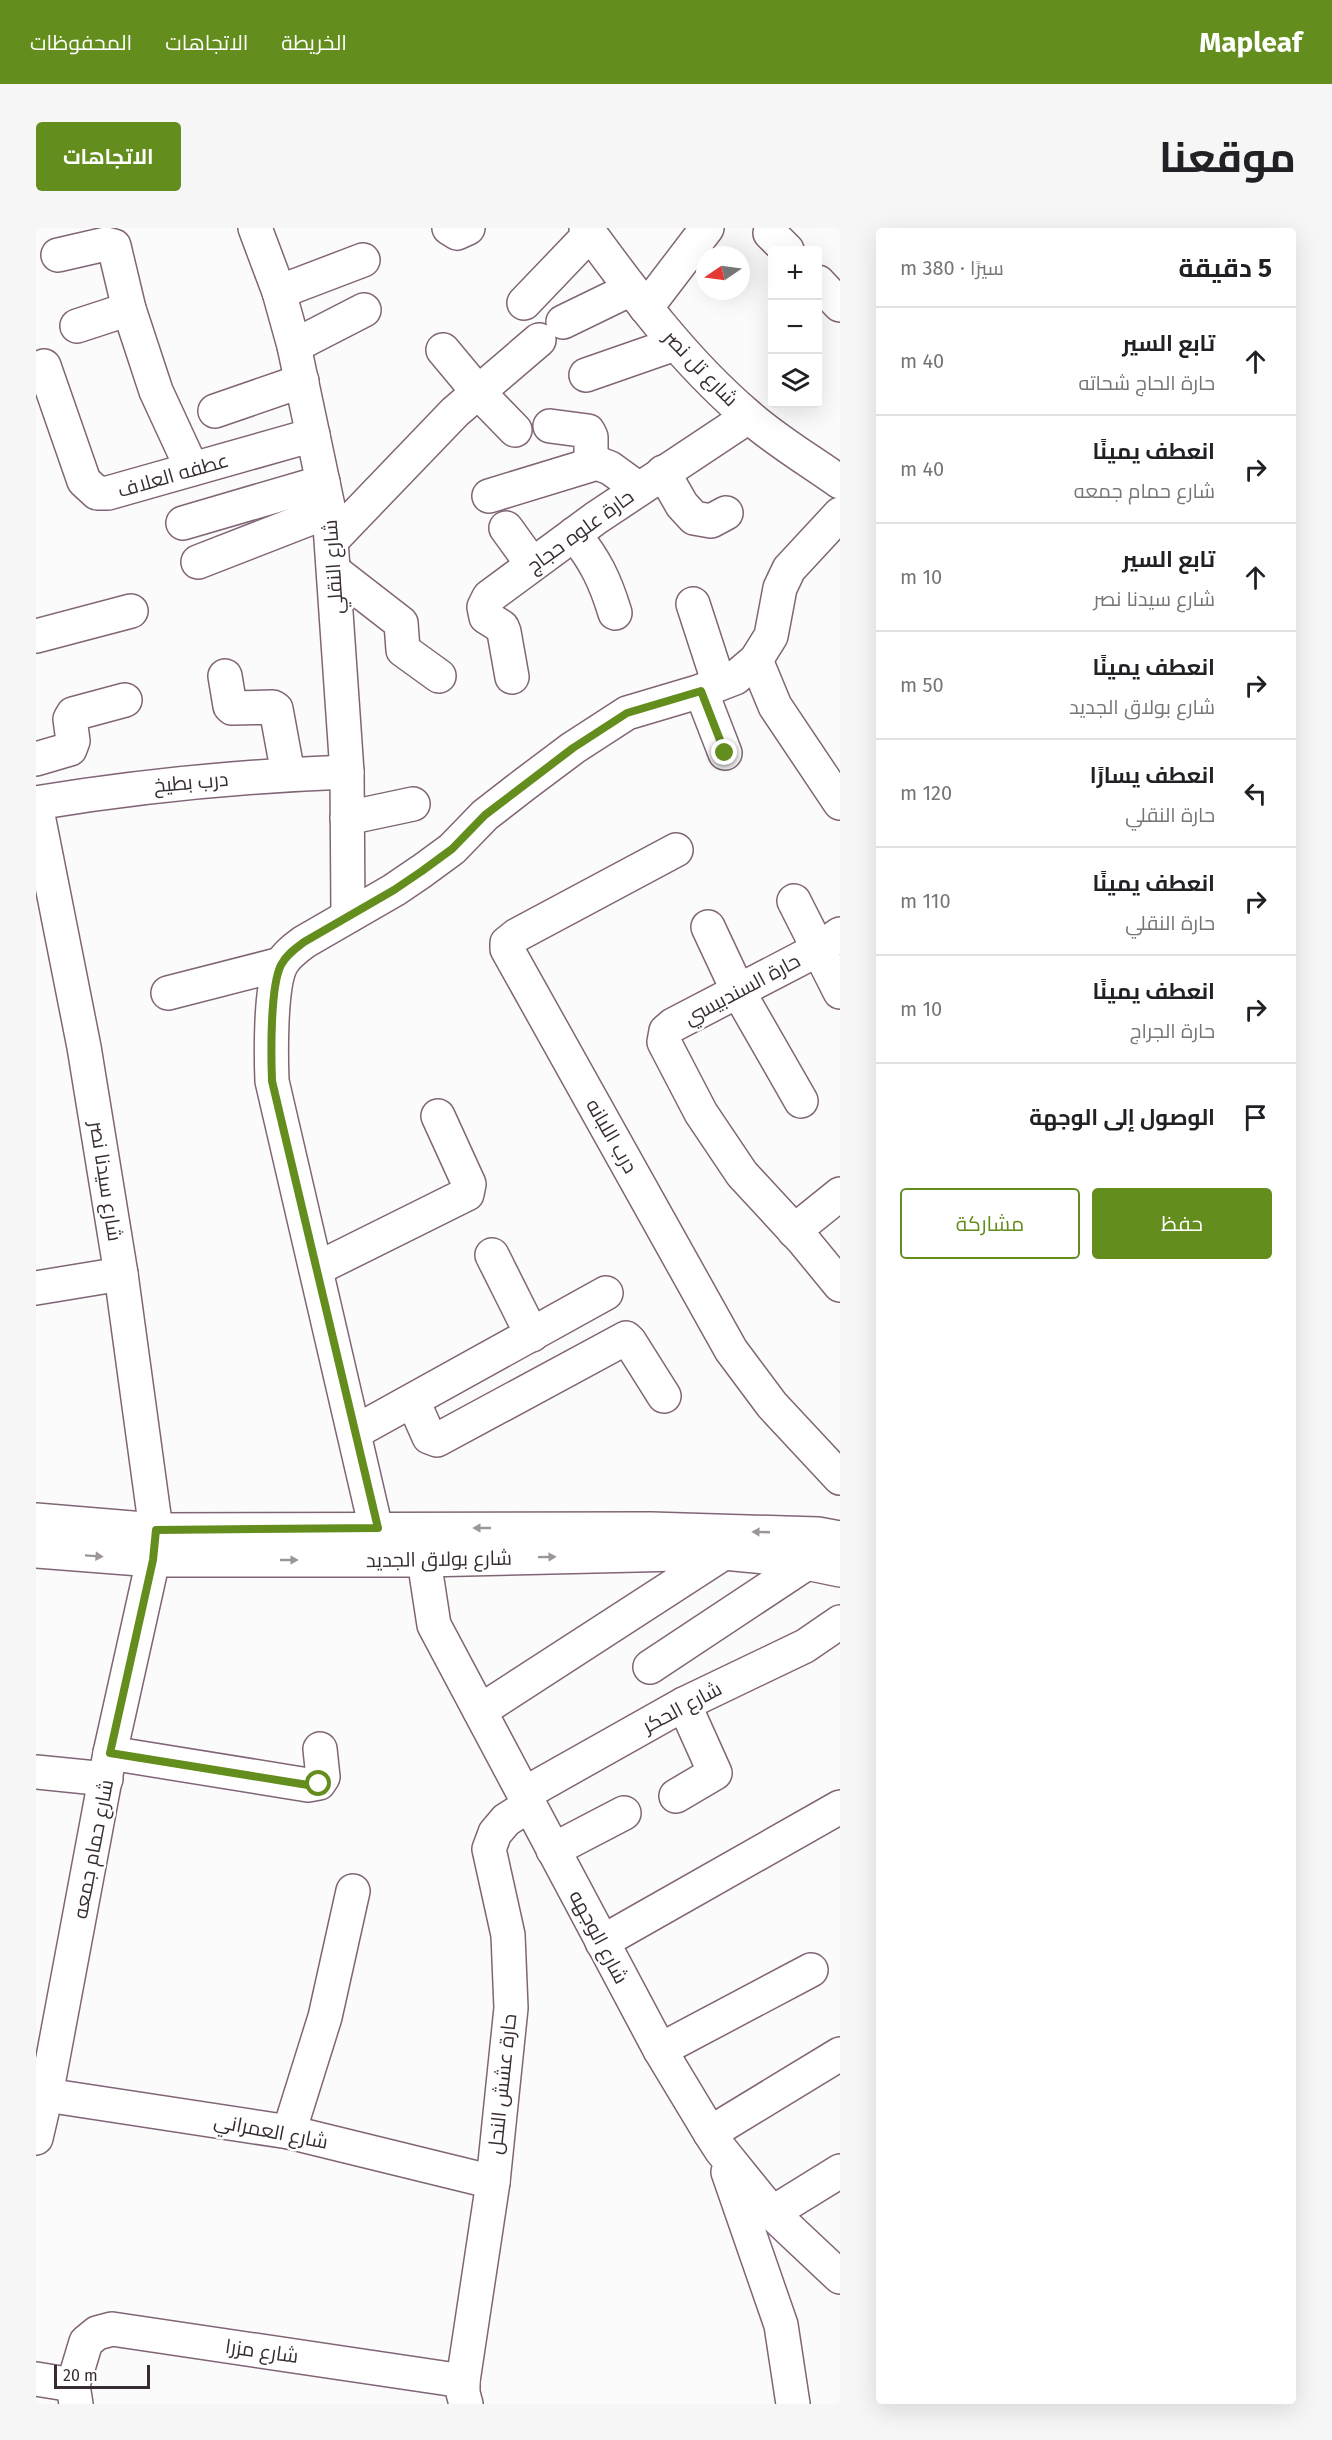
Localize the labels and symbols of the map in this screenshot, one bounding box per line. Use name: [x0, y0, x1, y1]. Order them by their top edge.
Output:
north arrow: [696, 246, 750, 300]
street label: شارع تل نصر: [657, 324, 743, 412]
street label: عطفه العلاف: [115, 448, 231, 502]
street label: حارة علوه حجاج: [522, 484, 639, 579]
street label: شارع النقلي: [318, 519, 352, 615]
route end: [711, 739, 737, 765]
street label: درب بطيخ: [153, 767, 229, 799]
street label: حارة السندبيسي: [680, 948, 806, 1032]
street label: درب اللبانه: [581, 1095, 643, 1177]
street label: شارع سيدنا نصر: [83, 1118, 127, 1243]
one-way arrow: [473, 1523, 492, 1533]
one-way arrow: [751, 1528, 770, 1537]
street label: شارع بولاق الجديد: [366, 1546, 512, 1574]
one-way arrow: [85, 1551, 104, 1560]
one-way arrow: [538, 1552, 557, 1562]
one-way arrow: [280, 1555, 299, 1565]
street label: شارع الحكر: [637, 1676, 727, 1740]
route start: [305, 1770, 331, 1796]
street label: شارع حمام جمعه: [68, 1777, 120, 1921]
street label: شارع الوجهه: [563, 1886, 634, 1989]
street label: حارة عشش النحل: [483, 2012, 522, 2156]
street label: شارع العمراني: [211, 2108, 330, 2158]
street label: شارع مزرا: [224, 2334, 300, 2370]
scale bar: [54, 2362, 150, 2390]

